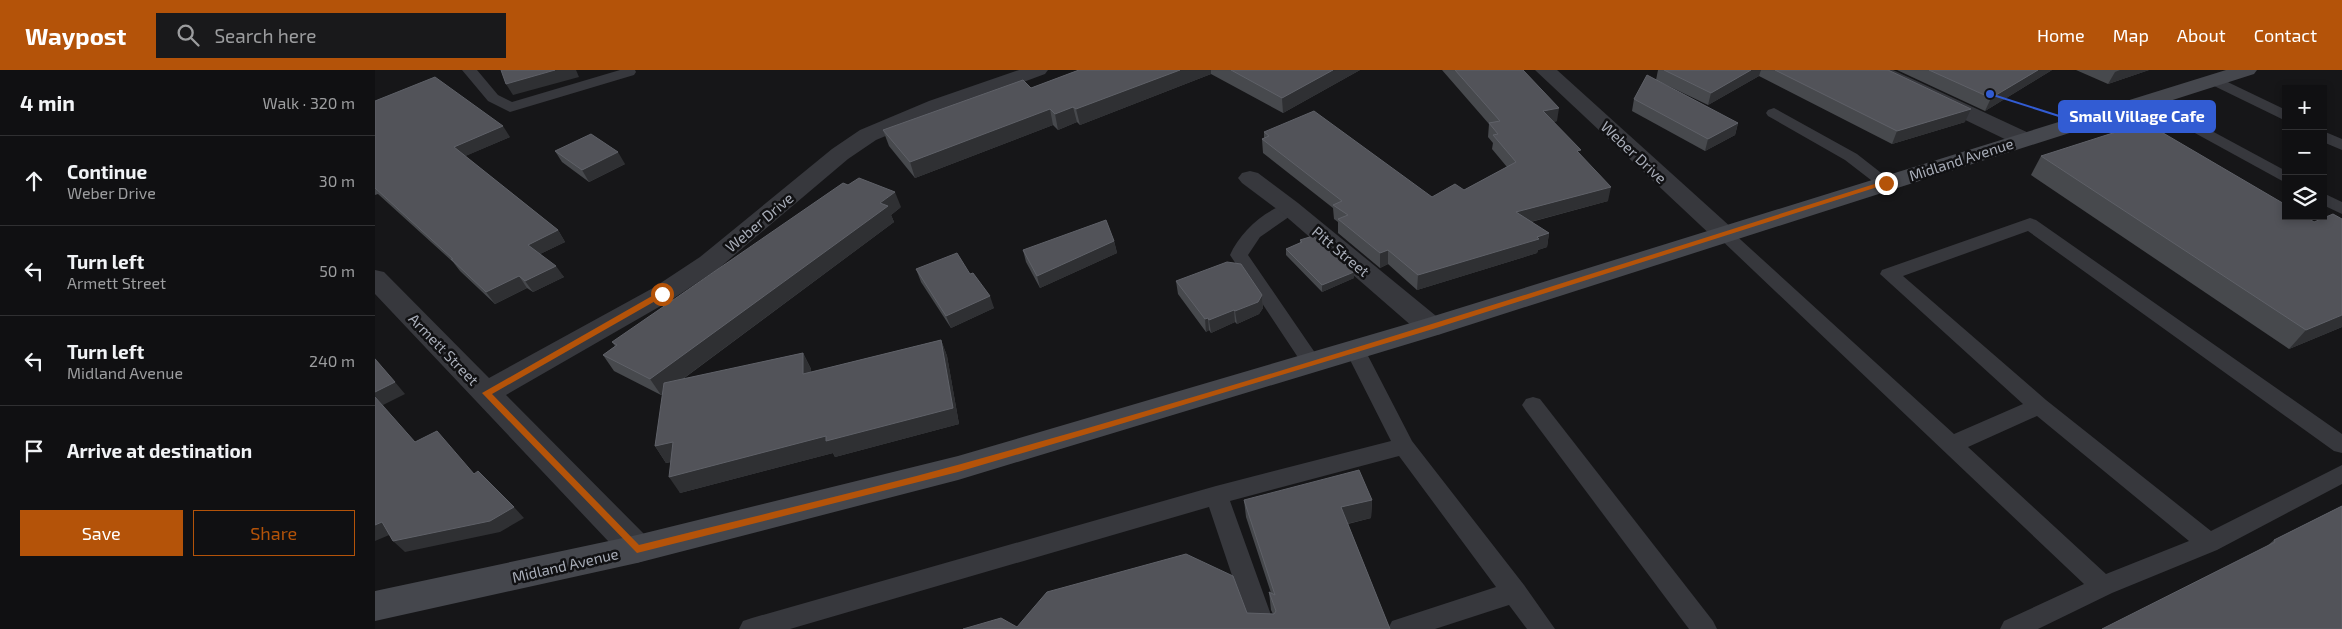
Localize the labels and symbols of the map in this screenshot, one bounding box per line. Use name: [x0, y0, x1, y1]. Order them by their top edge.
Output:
callout: Small Village Cafe: [2059, 101, 2215, 132]
text: Small Village Cafe: [2069, 106, 2205, 125]
street label: Weber Drive: [1597, 117, 1671, 187]
street label: Midland Avenue: [1907, 134, 2015, 184]
route end: [1875, 172, 1898, 195]
street label: Weber Drive: [721, 188, 797, 256]
street label: Pitt Street: [1309, 222, 1373, 280]
route start: [651, 283, 674, 306]
street label: Armett Street: [405, 309, 483, 389]
street label: Midland Avenue: [510, 544, 620, 586]

